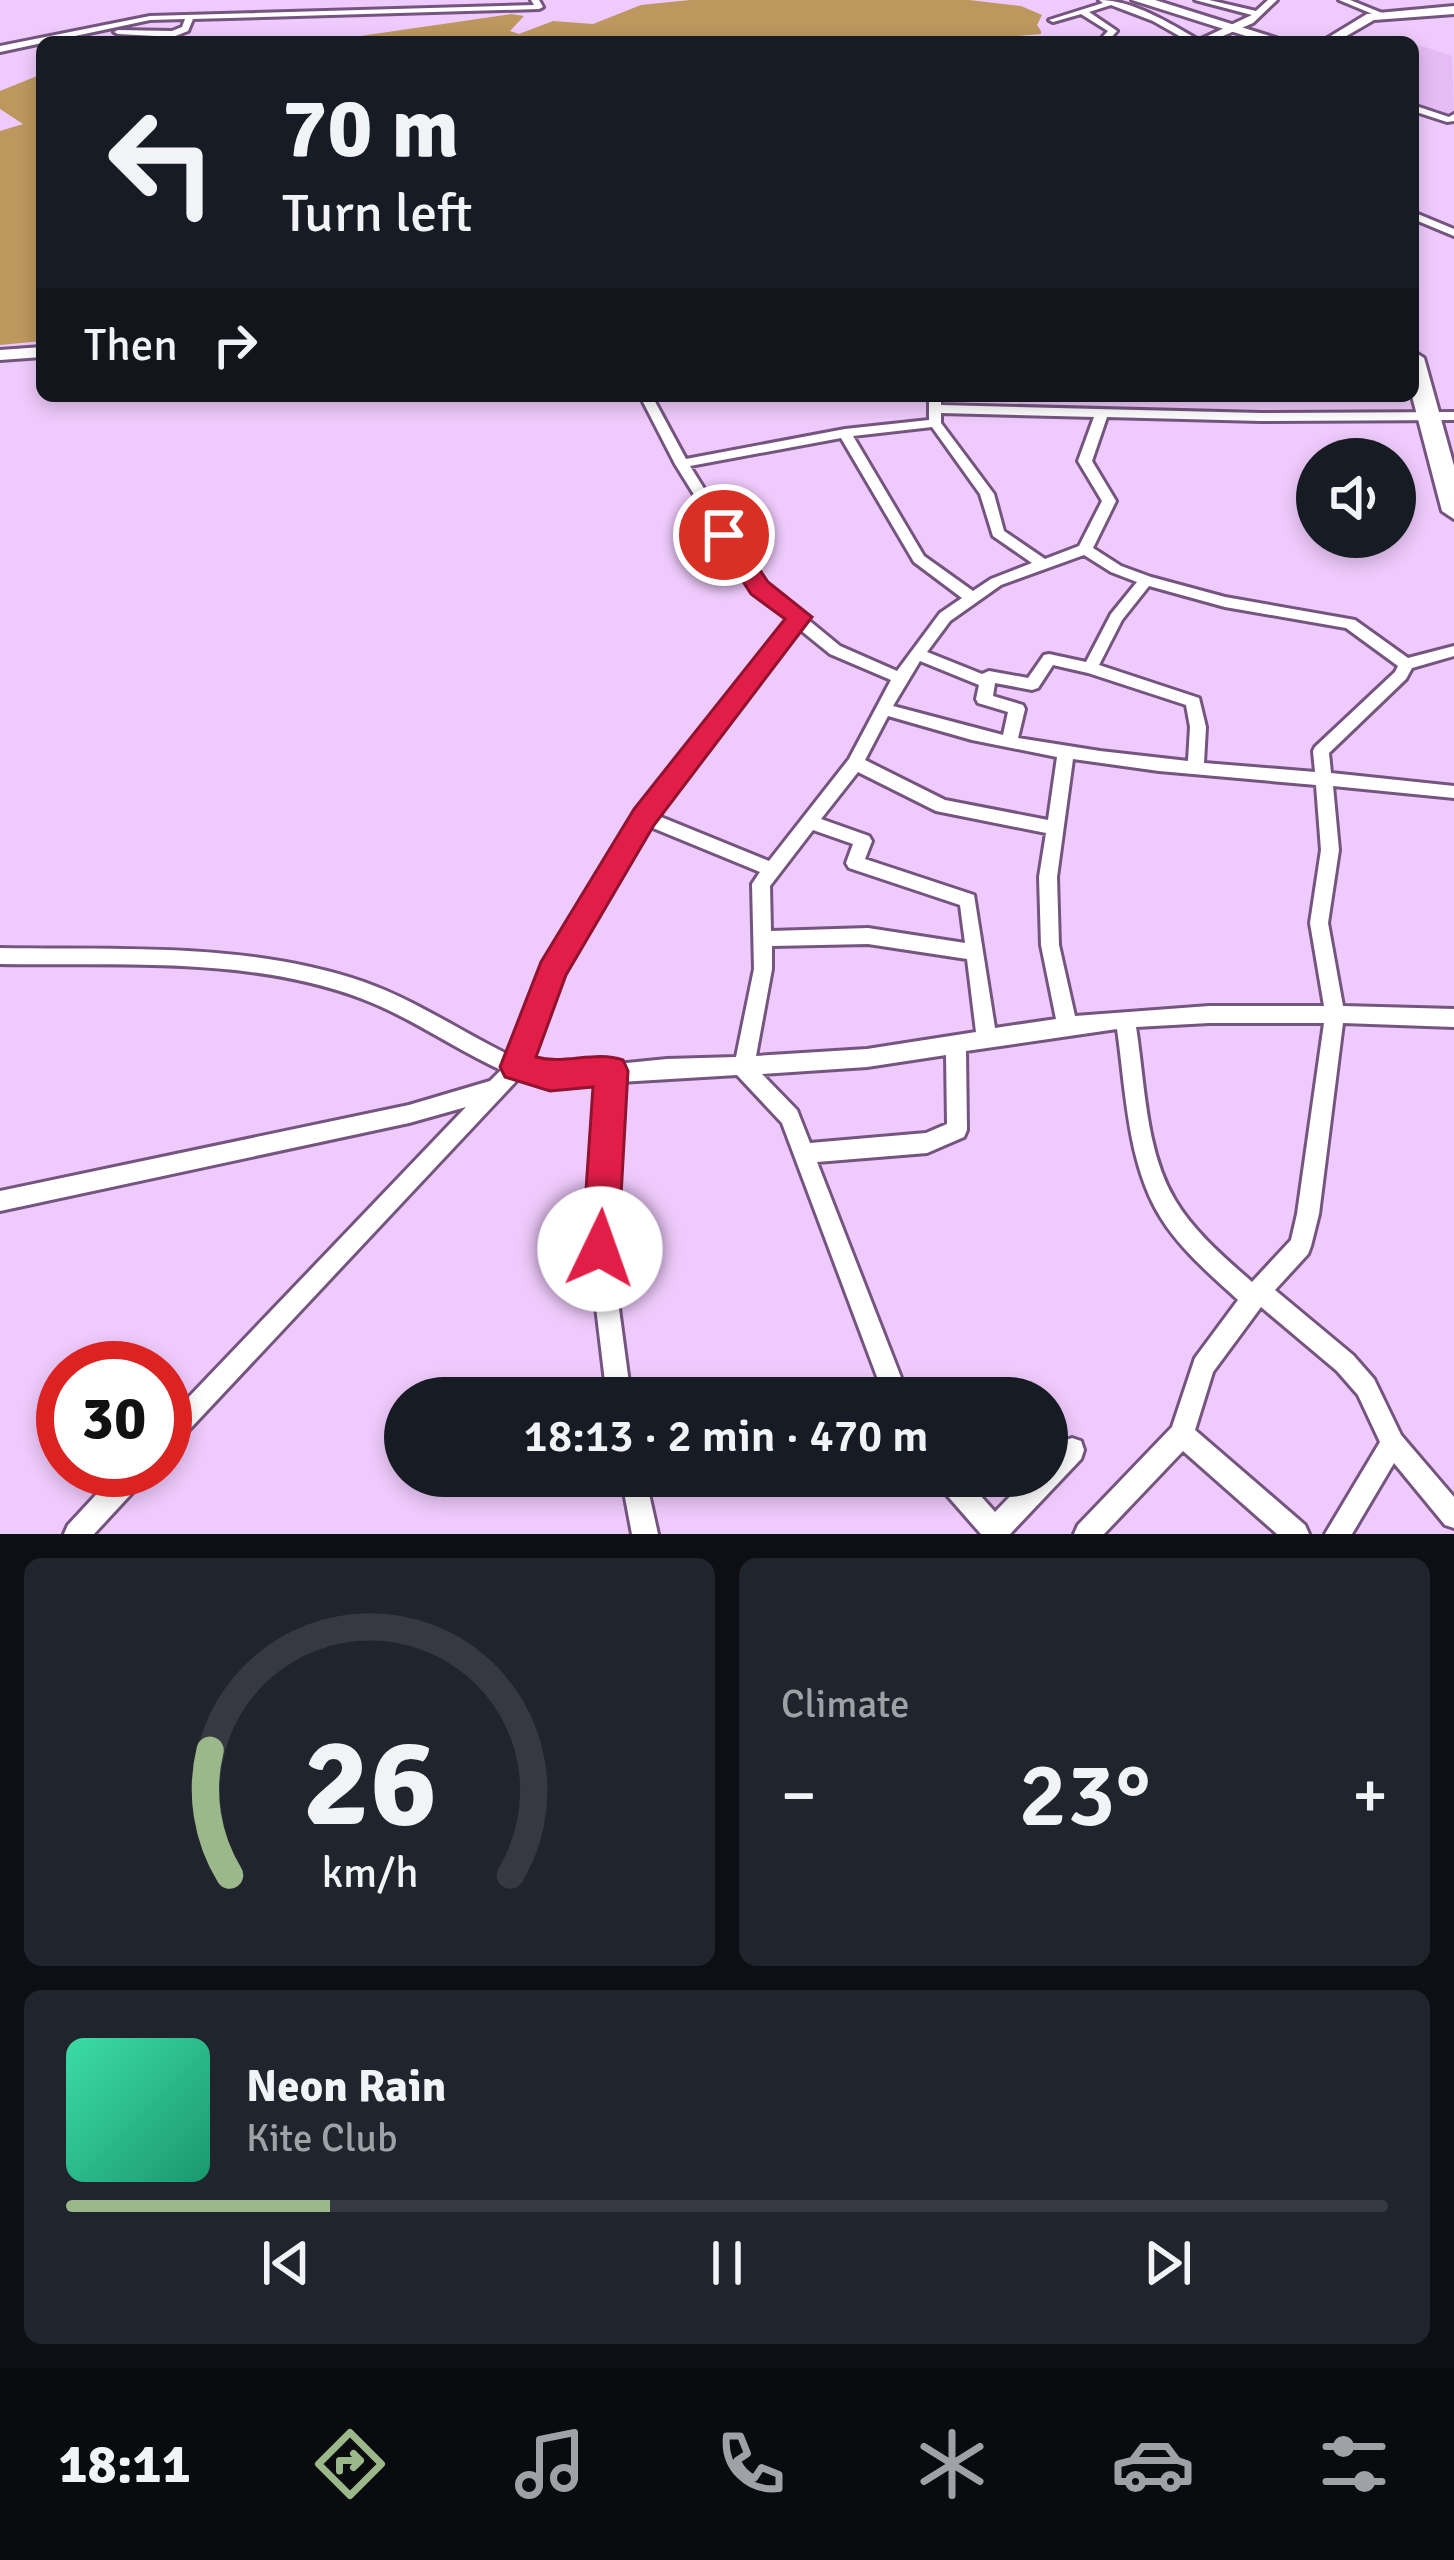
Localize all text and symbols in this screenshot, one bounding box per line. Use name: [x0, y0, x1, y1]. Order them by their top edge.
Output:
text: 70 m: [282, 77, 459, 181]
icon: left: [84, 84, 240, 240]
text: Turn left: [282, 180, 472, 247]
icon: right: [202, 312, 268, 378]
text: Then: [84, 318, 178, 373]
map controls: [1296, 438, 1416, 558]
button: sound: [1296, 438, 1416, 558]
pin: [673, 484, 775, 586]
icon: arrive: [691, 502, 757, 568]
position arrow: [537, 1186, 663, 1312]
speed limit sign: 30: [36, 1341, 192, 1497]
text: 18:13 · 2 min · 470 m: [524, 1409, 928, 1464]
text: Climate: [781, 1680, 910, 1728]
text: 26: [302, 1707, 437, 1860]
text: 23°: [1019, 1740, 1150, 1851]
text: −: [781, 1755, 817, 1836]
text: +: [1352, 1755, 1388, 1836]
text: km/h: [321, 1847, 418, 1900]
text: Neon Rain: [246, 2059, 446, 2114]
text: Kite Club: [246, 2114, 397, 2162]
icon: previous: [253, 2230, 319, 2296]
icon: pause: [694, 2230, 760, 2296]
icon: next: [1135, 2230, 1201, 2296]
icon: directions: [308, 2422, 392, 2506]
icon: music: [508, 2422, 592, 2506]
icon: phone: [709, 2422, 793, 2506]
icon: climate: [910, 2422, 994, 2506]
icon: car: [1111, 2422, 1195, 2506]
icon: filters: [1312, 2422, 1396, 2506]
text: 18:11: [58, 2431, 191, 2498]

